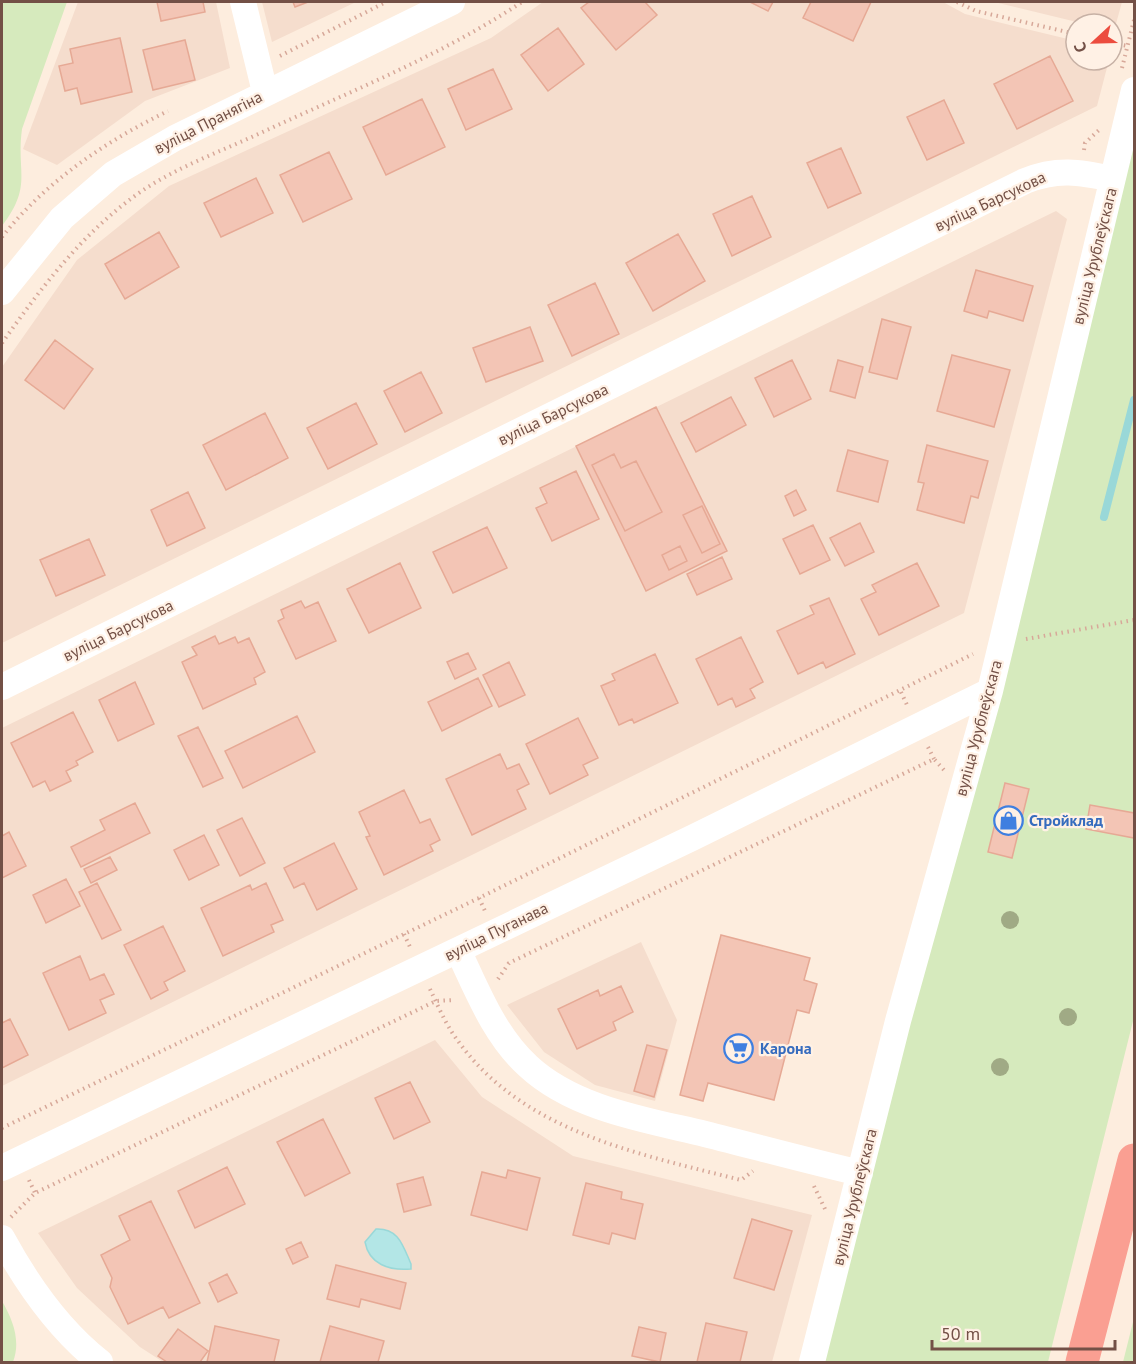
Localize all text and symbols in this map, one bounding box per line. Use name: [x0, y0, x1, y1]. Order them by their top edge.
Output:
north arrow: [1064, 12, 1124, 72]
text: С: [1069, 40, 1091, 56]
street label: вуліца Пранягіна: [151, 86, 265, 158]
street label: вуліца Барсукова: [931, 167, 1049, 235]
street label: вуліца Урублеўскага: [1067, 185, 1121, 327]
street label: вуліца Барсукова: [495, 379, 611, 449]
street label: вуліца Барсукова: [60, 595, 176, 665]
street label: вуліца Урублеўскага: [950, 658, 1006, 798]
shop icon: Стройклад: [992, 804, 1024, 836]
place label: Стройклад: [1029, 810, 1103, 830]
street label: вуліца Пуганава: [441, 897, 551, 965]
supermarket icon: Карона: [723, 1032, 755, 1064]
place label: Карона: [760, 1038, 812, 1058]
street label: вуліца Урублеўскага: [827, 1126, 881, 1268]
scale bar: [932, 1313, 1115, 1351]
text: 50 m: [941, 1322, 980, 1345]

